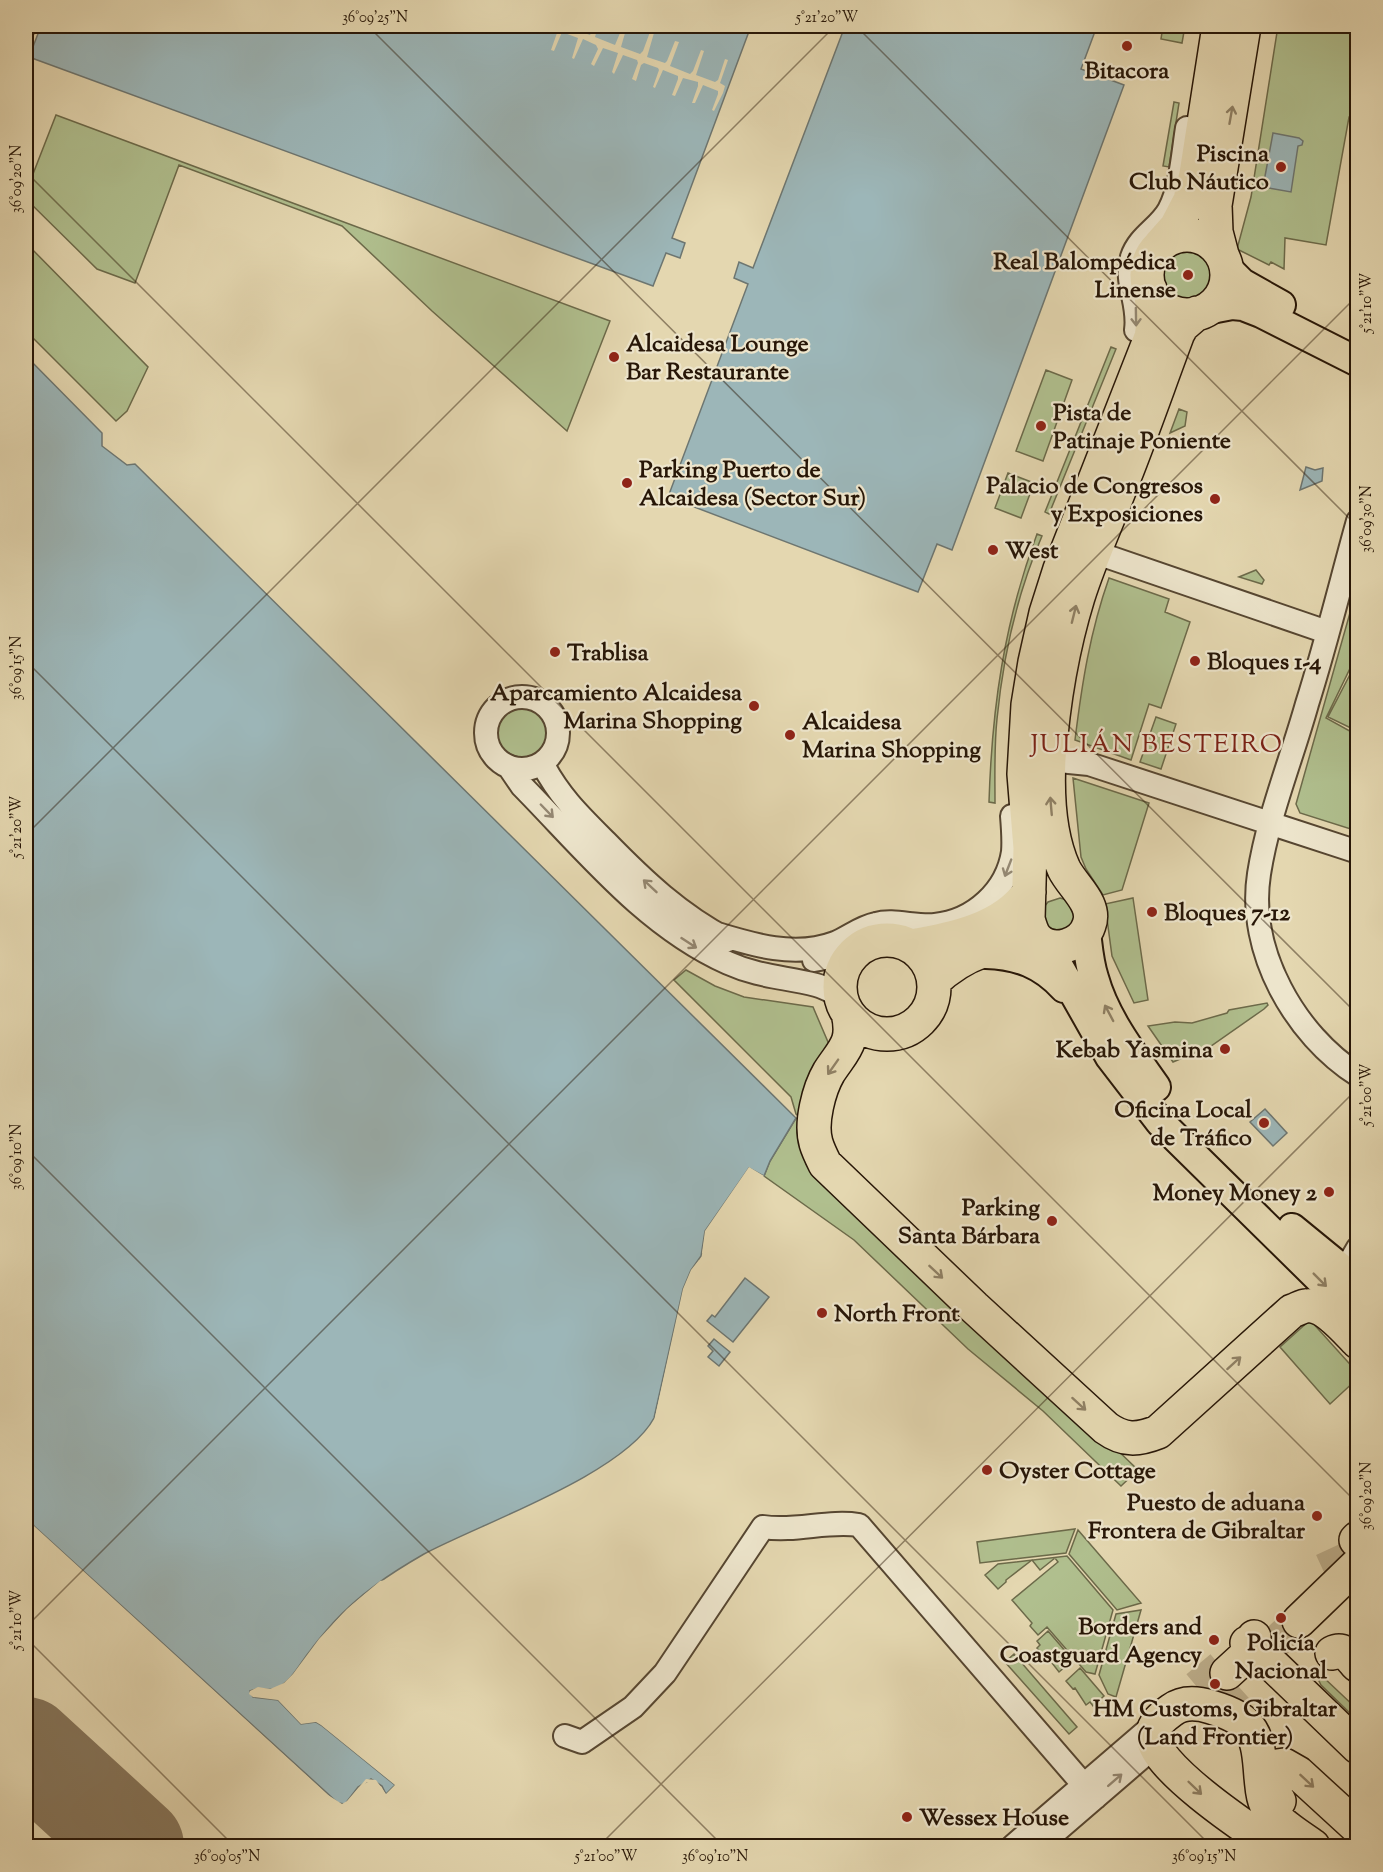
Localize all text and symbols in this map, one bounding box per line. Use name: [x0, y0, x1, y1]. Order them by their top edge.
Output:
text: 36°09'25"N: [342, 8, 408, 29]
text: 5°21'20"W: [795, 8, 859, 29]
marker: Bitacora: [1120, 39, 1134, 53]
place label: Bitacora: [1085, 55, 1170, 89]
one-way arrow: [1225, 106, 1236, 125]
place label: Piscina Club Náutico: [1129, 138, 1270, 200]
text: 36°09'20"N: [7, 145, 28, 213]
marker: Piscina Club Náutico: [1274, 160, 1288, 174]
place label: Real Balompédica Linense: [993, 246, 1177, 308]
marker: Real Balompédica Linense: [1181, 268, 1195, 282]
text: 5°21'10"W: [1357, 272, 1378, 334]
one-way arrow: [1130, 307, 1142, 327]
place label: Alcaidesa Lounge Bar Restaurante: [626, 328, 809, 390]
marker: Alcaidesa Lounge Bar Restaurante: [607, 350, 621, 364]
place label: Pista de Patinaje Poniente: [1053, 397, 1231, 459]
marker: Pista de Patinaje Poniente: [1034, 419, 1048, 433]
place label: Parking Puerto de Alcaidesa (Sector Sur): [639, 454, 866, 516]
place label: Palacio de Congresos y Exposiciones: [986, 470, 1203, 532]
marker: Parking Puerto de Alcaidesa (Sector Sur): [620, 476, 634, 490]
text: 36°09'30"N: [1357, 485, 1378, 553]
marker: Palacio de Congresos y Exposiciones: [1208, 492, 1222, 506]
place label: West: [1005, 535, 1059, 569]
marker: West: [986, 543, 1000, 557]
one-way arrow: [1068, 605, 1080, 624]
text: 36°09'15"N: [7, 636, 28, 700]
place label: Trablisa: [567, 637, 650, 671]
marker: Trablisa: [548, 645, 562, 659]
place label: Bloques 1-4: [1207, 646, 1321, 680]
marker: Bloques 1-4: [1188, 654, 1202, 668]
place label: Aparcamiento Alcaidesa Marina Shopping: [490, 677, 743, 739]
marker: Aparcamiento Alcaidesa Marina Shopping: [747, 699, 761, 713]
place label: Alcaidesa Marina Shopping: [802, 706, 981, 768]
district label: JULIÁN BESTEIRO: [1028, 727, 1284, 764]
marker: Alcaidesa Marina Shopping: [783, 728, 797, 742]
text: 5°21'20"W: [7, 795, 28, 859]
one-way arrow: [1045, 797, 1056, 817]
one-way arrow: [540, 803, 554, 818]
one-way arrow: [1002, 858, 1013, 877]
one-way arrow: [643, 879, 658, 893]
place label: Bloques 7-12: [1164, 897, 1291, 931]
marker: Bloques 7-12: [1145, 905, 1159, 919]
one-way arrow: [681, 937, 697, 949]
one-way arrow: [1103, 1004, 1114, 1022]
place label: Kebab Yasmina: [1056, 1034, 1214, 1068]
marker: Kebab Yasmina: [1218, 1042, 1232, 1056]
one-way arrow: [827, 1058, 839, 1074]
text: 5°21'00"W: [1357, 1063, 1378, 1127]
place label: Oficina Local de Tráfico: [1114, 1094, 1252, 1156]
marker: Oficina Local de Tráfico: [1257, 1116, 1271, 1130]
text: 36°09'10"N: [7, 1124, 28, 1190]
place label: Money Money 2: [1152, 1177, 1318, 1211]
marker: Money Money 2: [1322, 1185, 1336, 1199]
place label: Parking Santa Bárbara: [898, 1192, 1041, 1254]
marker: Parking Santa Bárbara: [1045, 1214, 1059, 1228]
one-way arrow: [928, 1265, 943, 1279]
one-way arrow: [1313, 1272, 1328, 1287]
place label: North Front: [834, 1298, 960, 1332]
marker: North Front: [815, 1306, 829, 1320]
one-way arrow: [1227, 1356, 1242, 1370]
one-way arrow: [1072, 1397, 1087, 1411]
place label: Oyster Cottage: [999, 1455, 1156, 1489]
text: 36°09'20"N: [1357, 1462, 1378, 1530]
marker: Oyster Cottage: [980, 1463, 994, 1477]
place label: Puesto de aduana Frontera de Gibraltar: [1088, 1487, 1306, 1549]
marker: Puesto de aduana Frontera de Gibraltar: [1310, 1509, 1324, 1523]
text: 5°21'10"W: [7, 1589, 28, 1651]
place label: Borders and Coastguard Agency: [1000, 1611, 1202, 1673]
marker: Policía Nacional: [1274, 1611, 1288, 1625]
place label: Policía Nacional: [1235, 1627, 1327, 1689]
marker: Borders and Coastguard Agency: [1207, 1633, 1221, 1647]
marker: HM Customs, Gibraltar (Land Frontier): [1208, 1677, 1222, 1691]
place label: HM Customs, Gibraltar (Land Frontier): [1093, 1693, 1338, 1755]
one-way arrow: [1107, 1774, 1123, 1787]
one-way arrow: [1300, 1774, 1315, 1788]
one-way arrow: [1187, 1781, 1202, 1795]
place label: Wessex House: [919, 1802, 1069, 1836]
marker: Wessex House: [900, 1810, 914, 1824]
text: 36°09'05"N: [194, 1847, 260, 1868]
text: 5°21'00"W: [574, 1847, 638, 1868]
text: 36°09'10"N: [682, 1847, 748, 1868]
text: 36°09'15"N: [1172, 1847, 1236, 1868]

